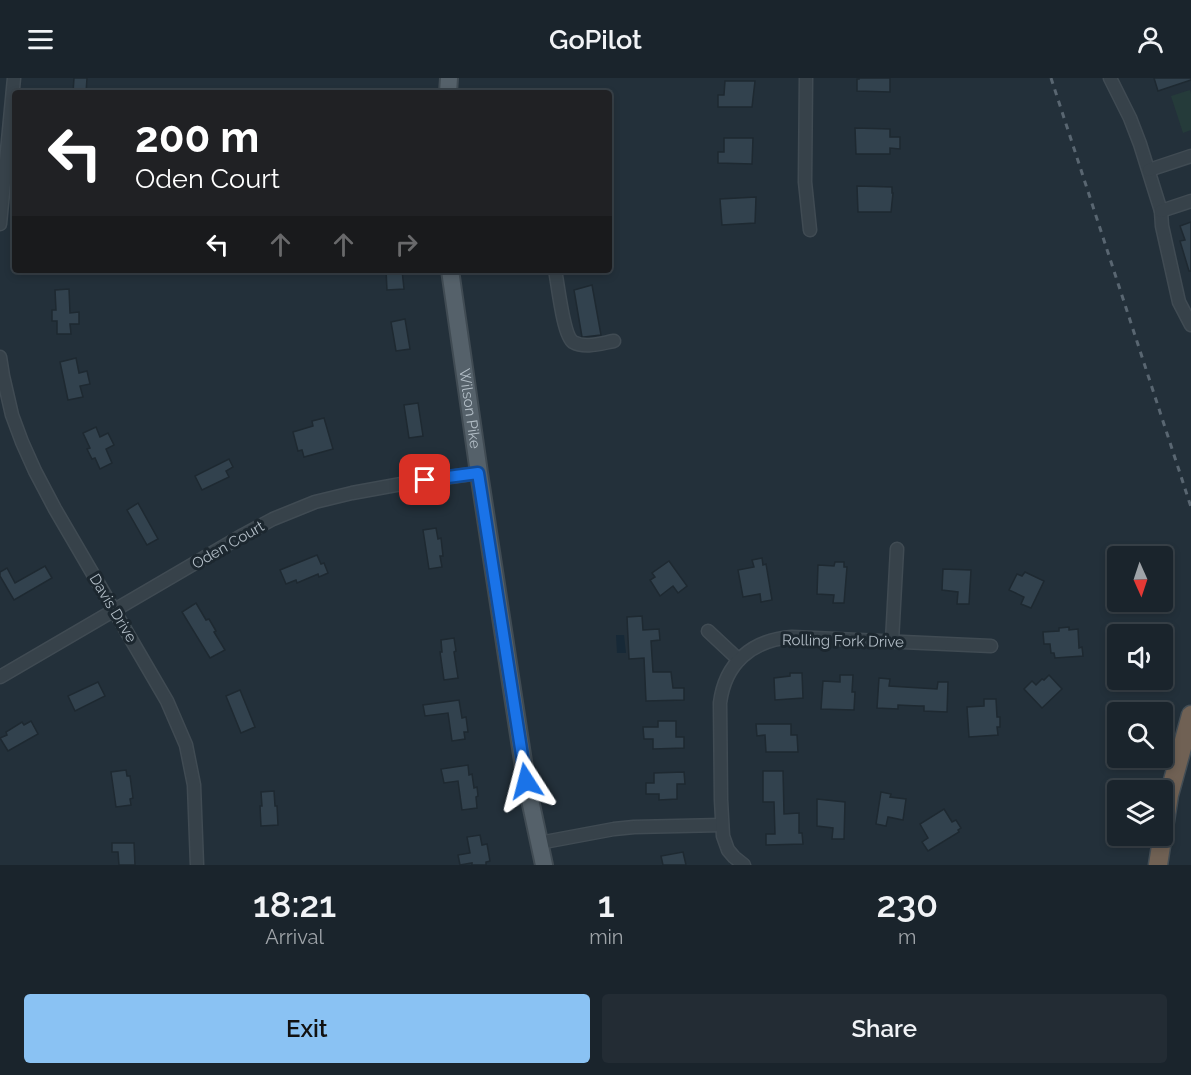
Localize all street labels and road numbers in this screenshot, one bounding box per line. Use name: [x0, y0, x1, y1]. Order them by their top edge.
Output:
street label: Wilson Pike: [455, 367, 484, 450]
street label: Oden Court: [189, 517, 267, 573]
street label: Davis Drive: [86, 570, 141, 646]
street label: Rolling Fork Drive: [782, 631, 904, 651]

